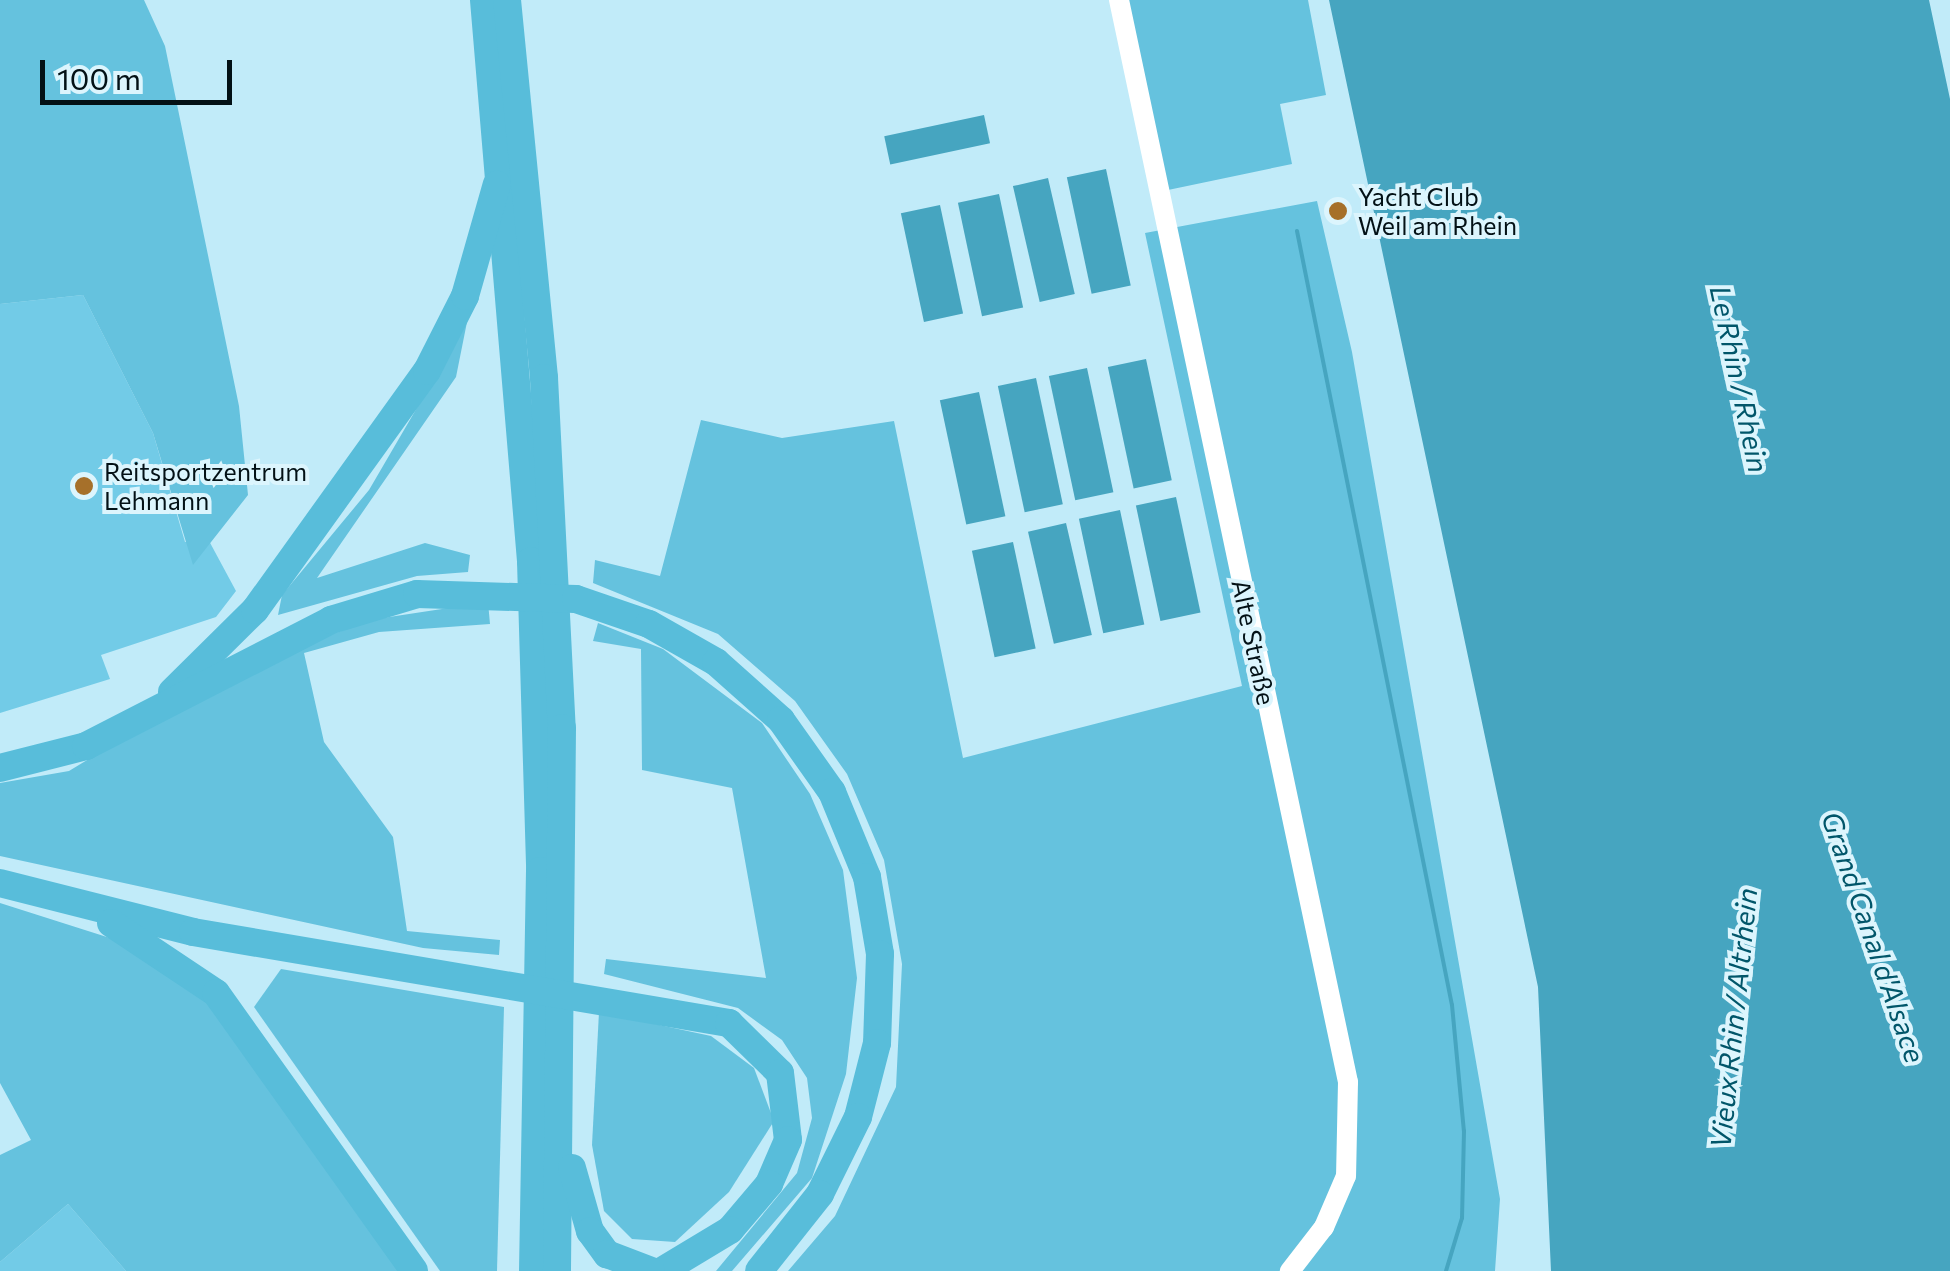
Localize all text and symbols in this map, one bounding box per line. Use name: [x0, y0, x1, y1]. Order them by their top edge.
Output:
scale bar: [45, 40, 238, 102]
text: 100 m: [57, 59, 141, 96]
place label: Yacht Club Weil am Rhein: [1358, 182, 1517, 241]
marker: Yacht Club Weil am Rhein: [1327, 200, 1349, 222]
water label: Le Rhin / Rhein: [1704, 282, 1776, 476]
place label: Reitsportzentrum Lehmann: [104, 457, 307, 516]
marker: Reitsportzentrum Lehmann: [73, 475, 95, 497]
street label: Alte Straße: [1226, 577, 1282, 707]
water label: Grand Canal d'Alsace: [1815, 807, 1933, 1067]
water label: Vieux Rhin / Altrhein: [1703, 886, 1763, 1150]

